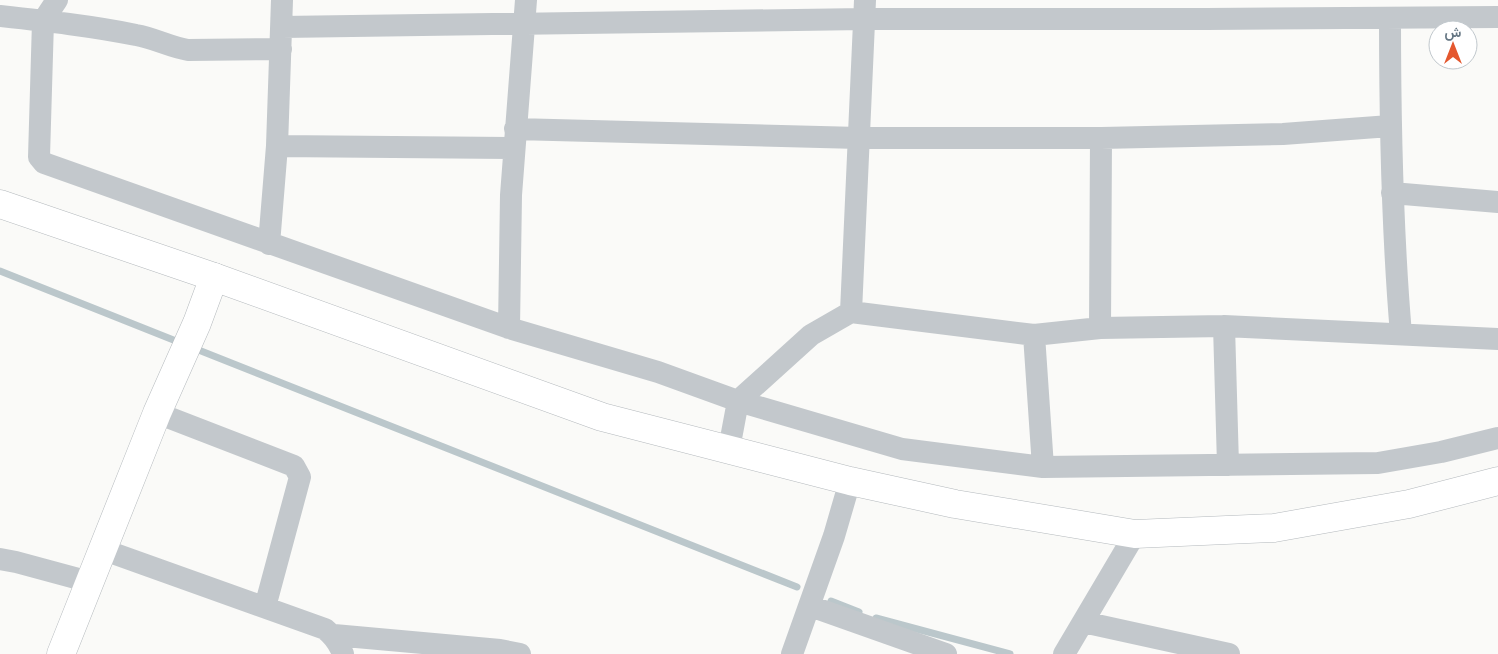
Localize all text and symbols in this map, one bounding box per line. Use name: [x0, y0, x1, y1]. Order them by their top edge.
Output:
north arrow: [1428, 20, 1478, 70]
text: ش: [1445, 24, 1462, 41]

